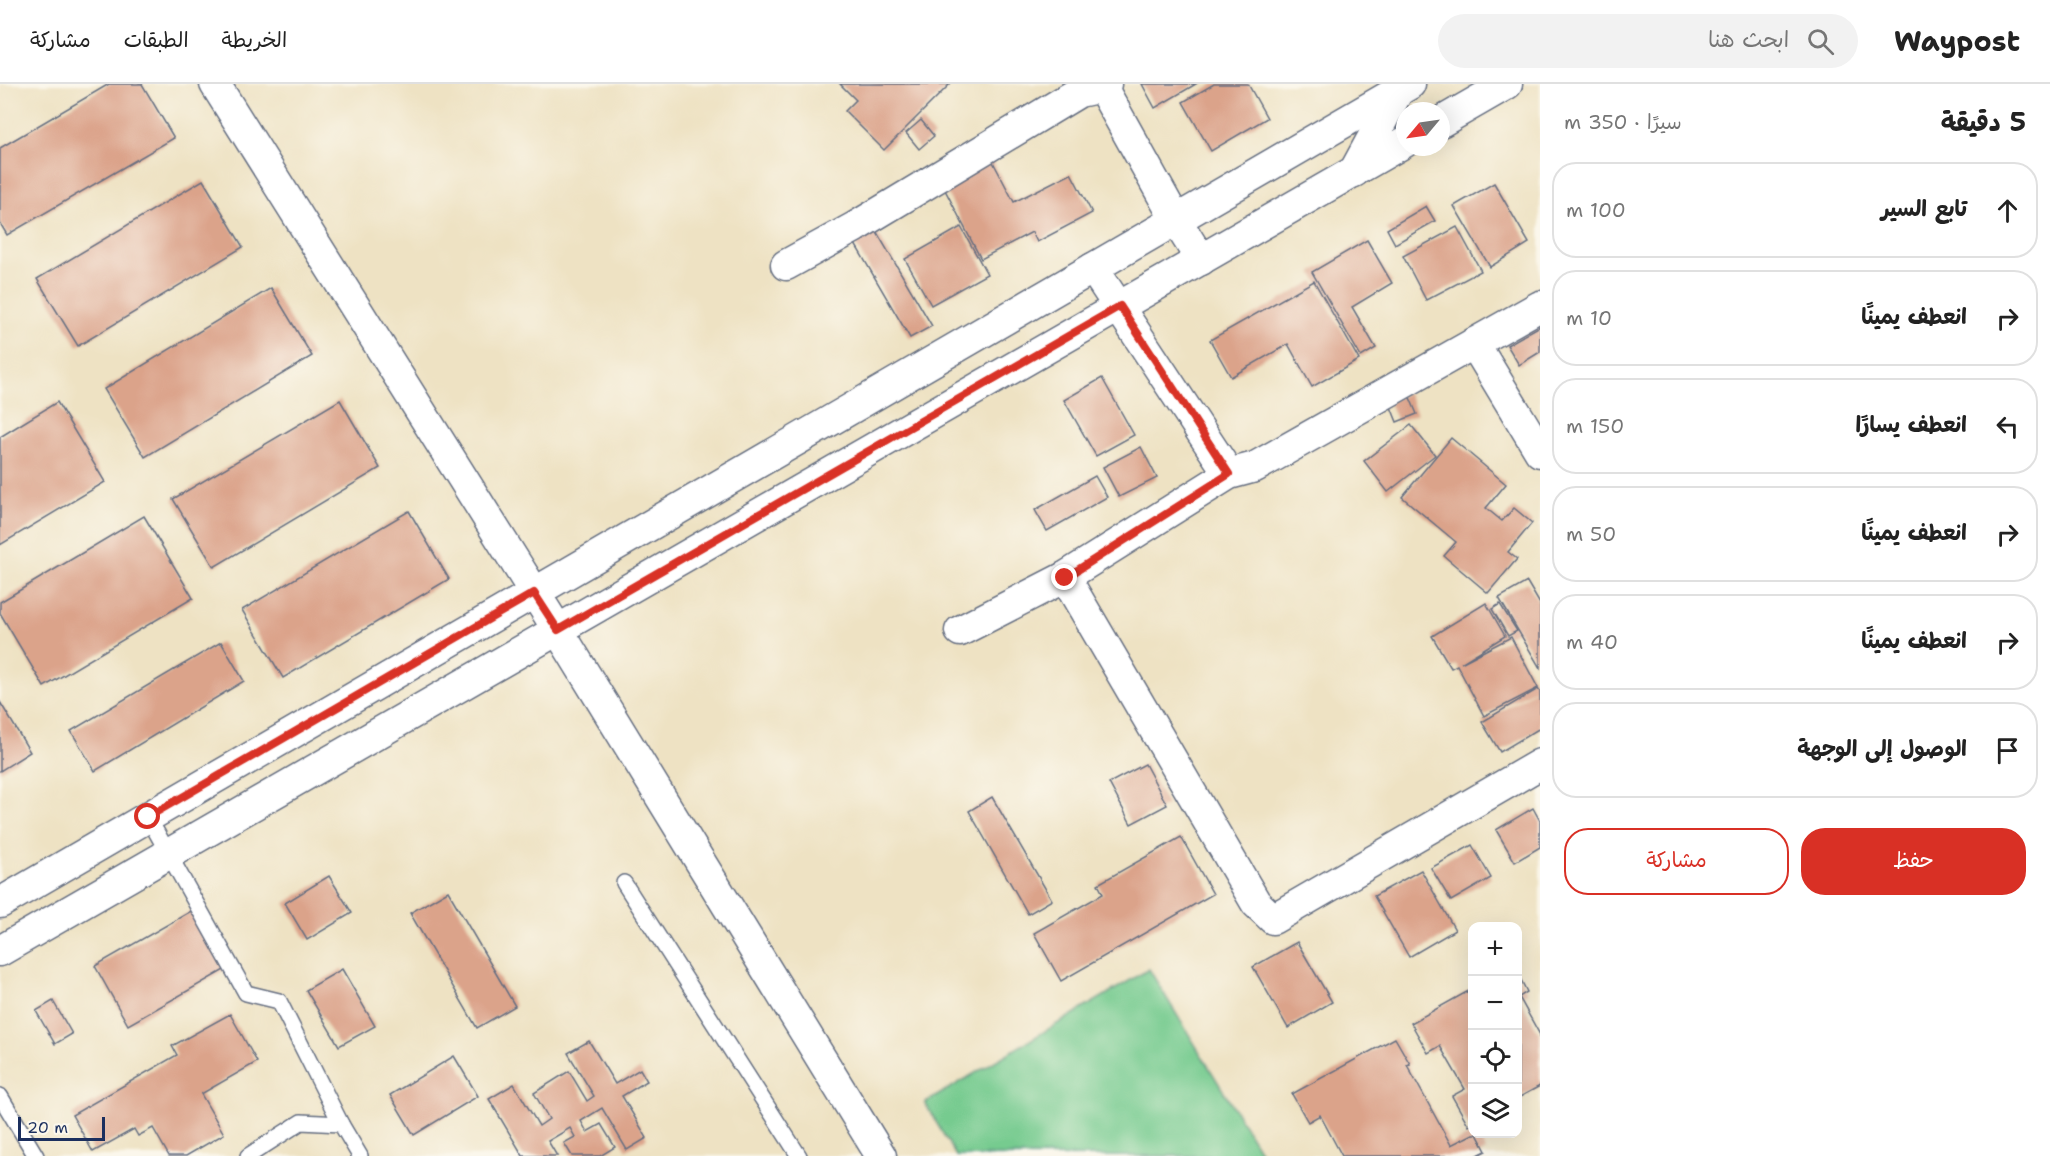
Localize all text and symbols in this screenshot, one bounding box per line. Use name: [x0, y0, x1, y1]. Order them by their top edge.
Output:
search box: [1438, 14, 1858, 68]
text: Waypost: [1894, 22, 2020, 60]
text: ابحث هنا: [1708, 25, 1789, 54]
icon: search: [1804, 25, 1837, 58]
text: مشاركة: [30, 26, 91, 54]
text: الطبقات: [124, 26, 189, 54]
text: الخريطة: [222, 26, 287, 54]
north arrow: [1396, 102, 1450, 156]
text: 5 دقيقة: [1941, 104, 2026, 139]
text: سيرًا · 350 m: [1564, 109, 1682, 135]
text: تابع السير: [1881, 194, 1967, 223]
icon: ahead: [1991, 194, 2024, 227]
text: 100 m: [1566, 197, 1626, 223]
text: انعطف يمينًا: [1861, 302, 1967, 331]
icon: right: [1991, 302, 2024, 335]
text: 10 m: [1566, 305, 1612, 331]
text: انعطف يسارًا: [1855, 410, 1967, 439]
icon: left: [1991, 410, 2024, 443]
text: 150 m: [1566, 413, 1624, 439]
text: انعطف يمينًا: [1861, 518, 1967, 547]
icon: right: [1991, 518, 2024, 551]
text: 50 m: [1566, 521, 1616, 547]
route end: [1051, 564, 1077, 590]
text: انعطف يمينًا: [1861, 626, 1967, 655]
icon: right: [1991, 626, 2024, 659]
text: 40 m: [1566, 629, 1618, 655]
text: الوصول إلى الوجهة: [1797, 734, 1967, 763]
icon: arrive: [1991, 734, 2024, 767]
route start: [134, 803, 160, 829]
button: مشاركة: [1564, 828, 1789, 895]
button: حفظ: [1801, 828, 2026, 895]
map controls: [1468, 922, 1522, 1138]
button: +: [1468, 922, 1522, 976]
button: −: [1468, 976, 1522, 1030]
button: locate: [1468, 1030, 1522, 1084]
button: layers: [1468, 1084, 1522, 1138]
scale bar: [18, 1114, 105, 1142]
text: 20 m: [27, 1117, 68, 1138]

